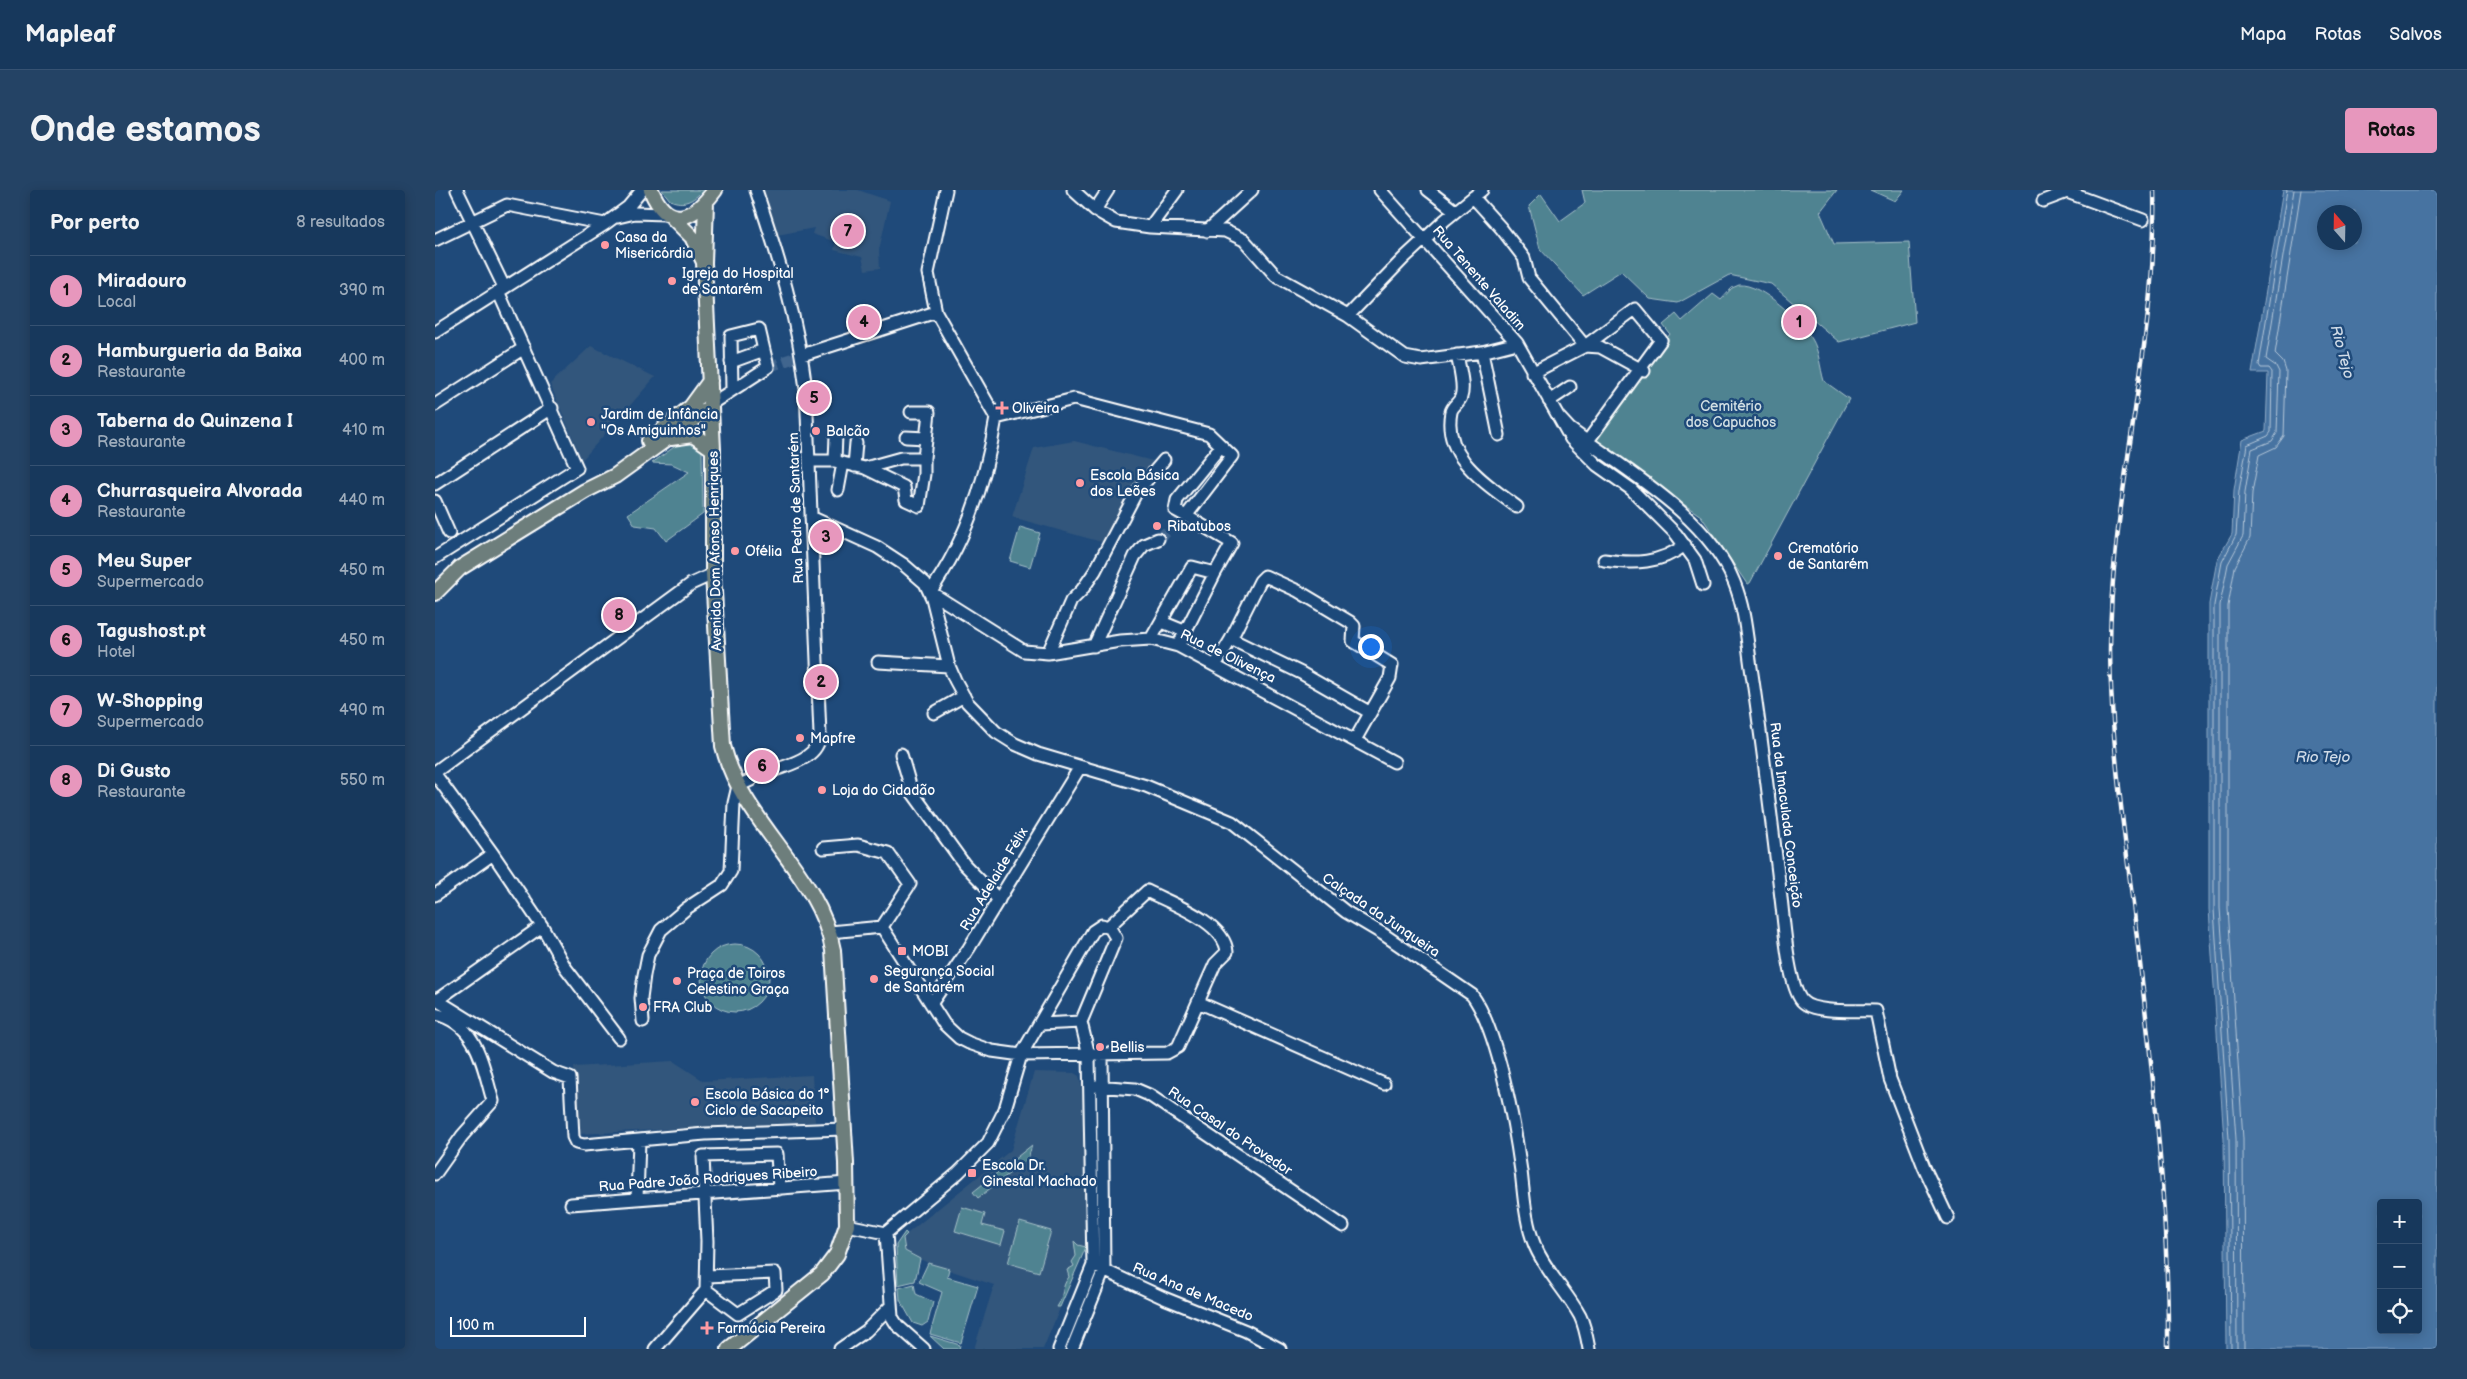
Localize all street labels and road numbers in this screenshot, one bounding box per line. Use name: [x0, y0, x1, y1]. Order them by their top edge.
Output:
street label: Rua Tenente Valadim: [1429, 222, 1529, 334]
street label: Rua Pedro de Santarém: [785, 432, 807, 584]
street label: Avenida Dom Afonso Henriques: [705, 451, 725, 651]
street label: Rua de Olivença: [1177, 626, 1279, 687]
street label: Rua da Imaculada Conceição: [1766, 721, 1806, 909]
street label: Rua Adelaide Félix: [956, 824, 1032, 934]
street label: Calçada da Junqueira: [1319, 869, 1443, 961]
street label: Rua Casal do Provedor: [1165, 1083, 1296, 1179]
street label: Rua Padre João Rodrigues Ribeiro: [598, 1163, 818, 1195]
street label: Rua Ana de Macedo: [1130, 1259, 1256, 1325]

